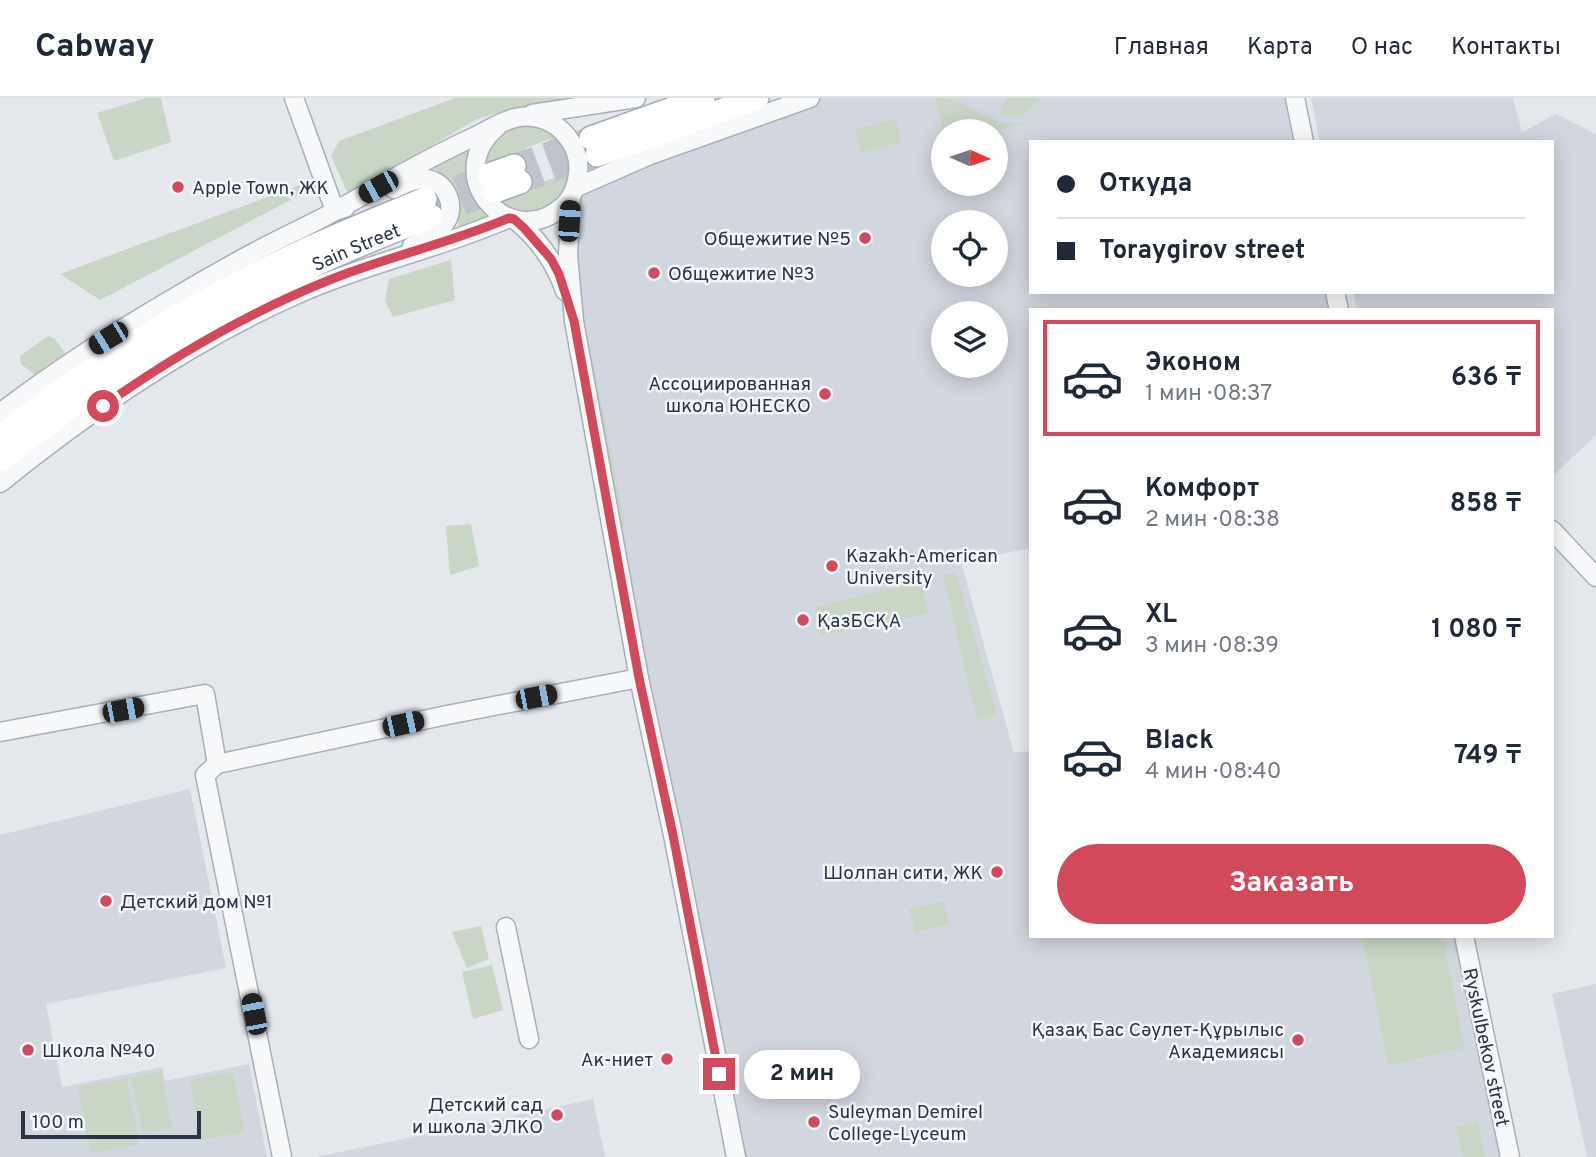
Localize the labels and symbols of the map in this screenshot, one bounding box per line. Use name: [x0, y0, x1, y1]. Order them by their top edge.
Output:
north arrow: [931, 119, 1008, 196]
car: [355, 168, 402, 206]
place label: Apple Town, ЖК: [192, 177, 329, 201]
marker: Apple Town, ЖК: [170, 179, 186, 195]
car: [558, 199, 581, 243]
street label: Sain Street: [309, 219, 404, 278]
place label: Общежитие №5: [704, 228, 851, 252]
marker: Общежитие №5: [857, 230, 873, 246]
place label: Общежитие №3: [668, 263, 815, 287]
marker: Общежитие №3: [646, 265, 662, 281]
car: [85, 318, 132, 358]
place label: Ассоциированная школа ЮНЕСКО: [648, 373, 811, 419]
marker: Ассоциированная школа ЮНЕСКО: [817, 386, 833, 402]
route start: [87, 390, 119, 422]
place label: Kazakh-American University: [846, 545, 998, 591]
marker: Kazakh-American University: [824, 558, 840, 574]
place label: ҚазБСҚА: [817, 610, 902, 634]
marker: ҚазБСҚА: [795, 612, 811, 628]
car: [514, 683, 559, 711]
car: [101, 696, 146, 724]
car: [381, 709, 426, 739]
place label: Шолпан сити, ЖК: [823, 862, 983, 886]
marker: Шолпан сити, ЖК: [989, 864, 1005, 880]
place label: Детский дом №1: [120, 891, 273, 915]
marker: Детский дом №1: [98, 893, 114, 909]
street label: Ryskulbekov street: [1457, 966, 1514, 1129]
car: [240, 991, 269, 1037]
place label: Қазақ Бас Сәулет-Құрылыс Академиясы: [1031, 1019, 1284, 1065]
marker: Қазақ Бас Сәулет-Құрылыс Академиясы: [1290, 1032, 1306, 1048]
place label: Школа №40: [42, 1040, 156, 1064]
marker: Школа №40: [20, 1042, 36, 1058]
place label: Ак-ниет: [581, 1049, 653, 1073]
callout: 2 мин: [744, 1049, 859, 1098]
marker: Ак-ниет: [659, 1051, 675, 1067]
route end: [703, 1058, 735, 1090]
place label: Детский сад и школа ЭЛКО: [412, 1094, 543, 1140]
place label: Suleyman Demirel College-Lyceum: [828, 1101, 983, 1147]
marker: Детский сад и школа ЭЛКО: [549, 1107, 565, 1123]
scale bar: [21, 1108, 201, 1140]
marker: Suleyman Demirel College-Lyceum: [806, 1114, 822, 1130]

